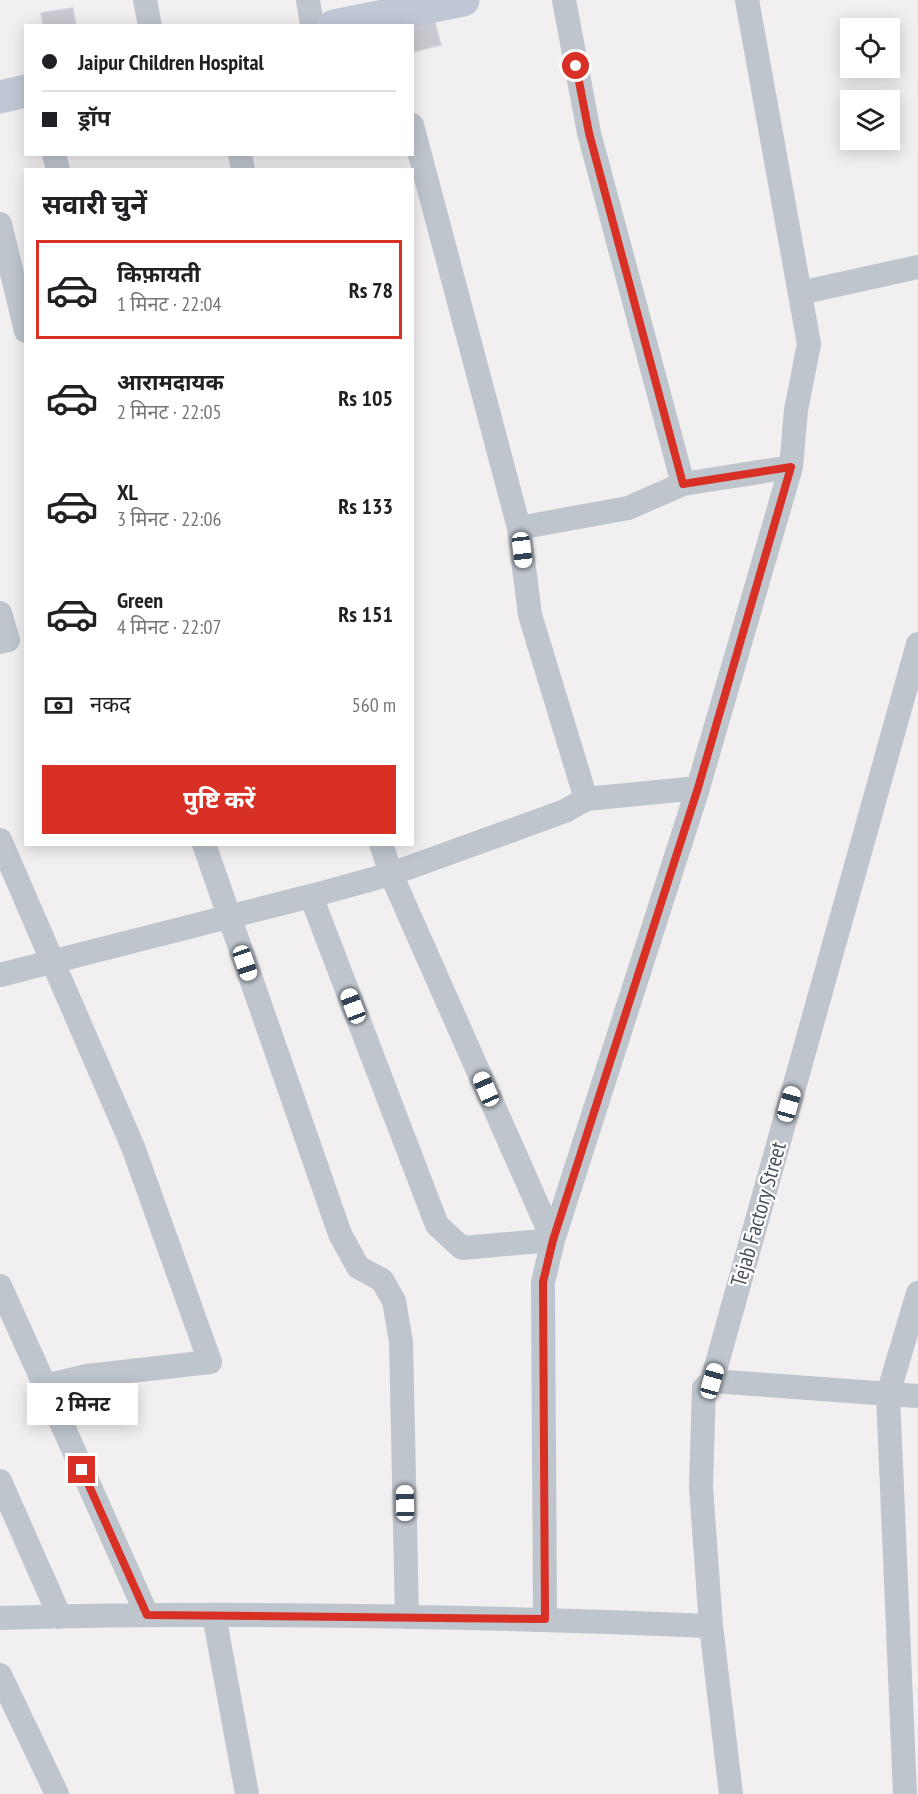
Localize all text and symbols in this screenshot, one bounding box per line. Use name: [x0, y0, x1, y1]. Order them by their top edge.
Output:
map controls: [840, 18, 900, 150]
button: locate: [840, 18, 900, 78]
text: Jaipur Children Hospital: [78, 48, 264, 76]
route start: [562, 52, 589, 79]
button: layers: [840, 90, 900, 150]
text: ड्रॉप: [78, 104, 111, 132]
text: सवारी चुनें: [42, 187, 147, 221]
text: किफ़ायती: [117, 260, 201, 288]
icon: car: [45, 263, 99, 317]
text: Rs 78: [349, 276, 393, 304]
text: 1 मिनट · 22:04: [117, 291, 221, 317]
text: आरामदायक: [117, 368, 224, 396]
icon: car: [45, 371, 99, 425]
text: Rs 105: [338, 384, 393, 412]
text: 2 मिनट · 22:05: [117, 399, 221, 425]
text: XL: [117, 478, 138, 506]
icon: car: [45, 479, 99, 533]
text: Rs 133: [338, 492, 393, 520]
text: 3 मिनट · 22:06: [117, 506, 221, 532]
car: [511, 531, 533, 569]
text: Green: [117, 586, 163, 614]
icon: car: [45, 587, 99, 641]
text: Rs 151: [338, 600, 393, 628]
text: 4 मिनट · 22:07: [117, 614, 221, 640]
icon: cash: [42, 689, 75, 722]
text: नकद: [90, 690, 131, 718]
text: 560 m: [352, 692, 396, 718]
button: पुष्टि करें: [42, 765, 396, 834]
car: [231, 943, 259, 983]
car: [338, 986, 368, 1026]
car: [470, 1069, 502, 1109]
car: [775, 1084, 803, 1124]
street label: Tejab Factory Street: [724, 1138, 792, 1290]
car: [698, 1361, 726, 1401]
callout: 2 मिनट: [26, 1383, 138, 1425]
text: 2 मिनट: [55, 1391, 110, 1417]
route end: [68, 1456, 95, 1483]
car: [396, 1485, 414, 1521]

